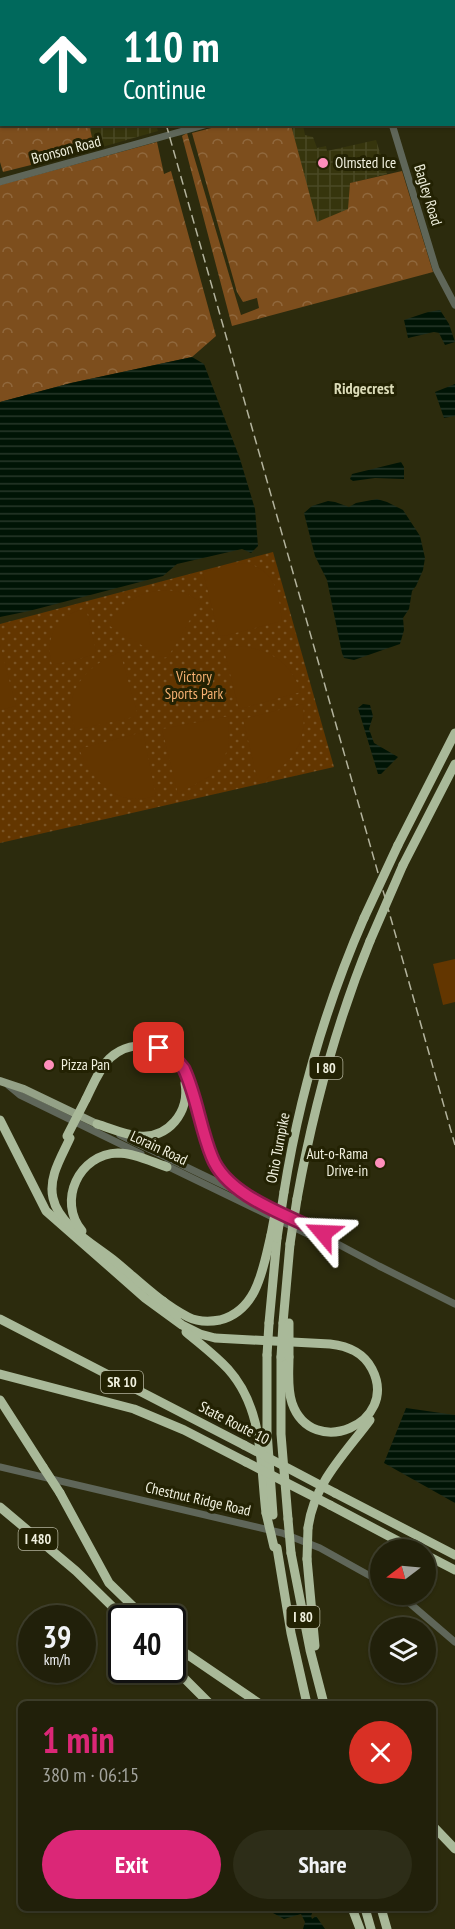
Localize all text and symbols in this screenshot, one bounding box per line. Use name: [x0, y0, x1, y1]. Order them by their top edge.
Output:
text: 110 m: [123, 19, 220, 74]
icon: ahead: [24, 24, 102, 102]
text: Continue: [123, 72, 206, 106]
street label: Bronson Road: [29, 131, 103, 168]
place label: Olmsted Ice: [335, 153, 396, 172]
marker: Olmsted Ice: [316, 156, 330, 170]
street label: Bagley Road: [410, 162, 447, 228]
district label: Ridgecrest: [334, 378, 394, 398]
park label: Victory Sports Park: [165, 667, 223, 703]
pin: [133, 1022, 184, 1073]
icon: arrive: [142, 1031, 175, 1064]
place label: Pizza Pan: [61, 1055, 110, 1074]
road number: I 80: [310, 1057, 342, 1079]
marker: Pizza Pan: [42, 1058, 56, 1072]
street label: Ohio Turnpike: [261, 1111, 294, 1185]
street label: Lorain Road: [128, 1126, 191, 1169]
place label: Aut-o-Rama Drive-in: [306, 1144, 368, 1180]
marker: Aut-o-Rama Drive-in: [373, 1156, 387, 1170]
position arrow: [291, 1201, 355, 1265]
road number: SR 10: [101, 1371, 143, 1393]
street label: State Route 10: [196, 1397, 273, 1448]
street label: Chestnut Ridge Road: [144, 1477, 253, 1520]
road number: I 480: [18, 1528, 57, 1550]
north arrow: [370, 1539, 436, 1605]
map controls: [370, 1539, 436, 1683]
speed limit sign: 40: [108, 1605, 186, 1683]
road number: I 80: [286, 1606, 320, 1628]
text: 39: [43, 1617, 71, 1656]
button: layers: [370, 1617, 436, 1683]
text: km/h: [44, 1650, 70, 1669]
text: 1 min: [42, 1716, 115, 1763]
button: close: [349, 1721, 412, 1784]
text: 380 m · 06:15: [42, 1762, 139, 1788]
button: Exit: [42, 1830, 221, 1899]
button: Share: [233, 1830, 412, 1899]

